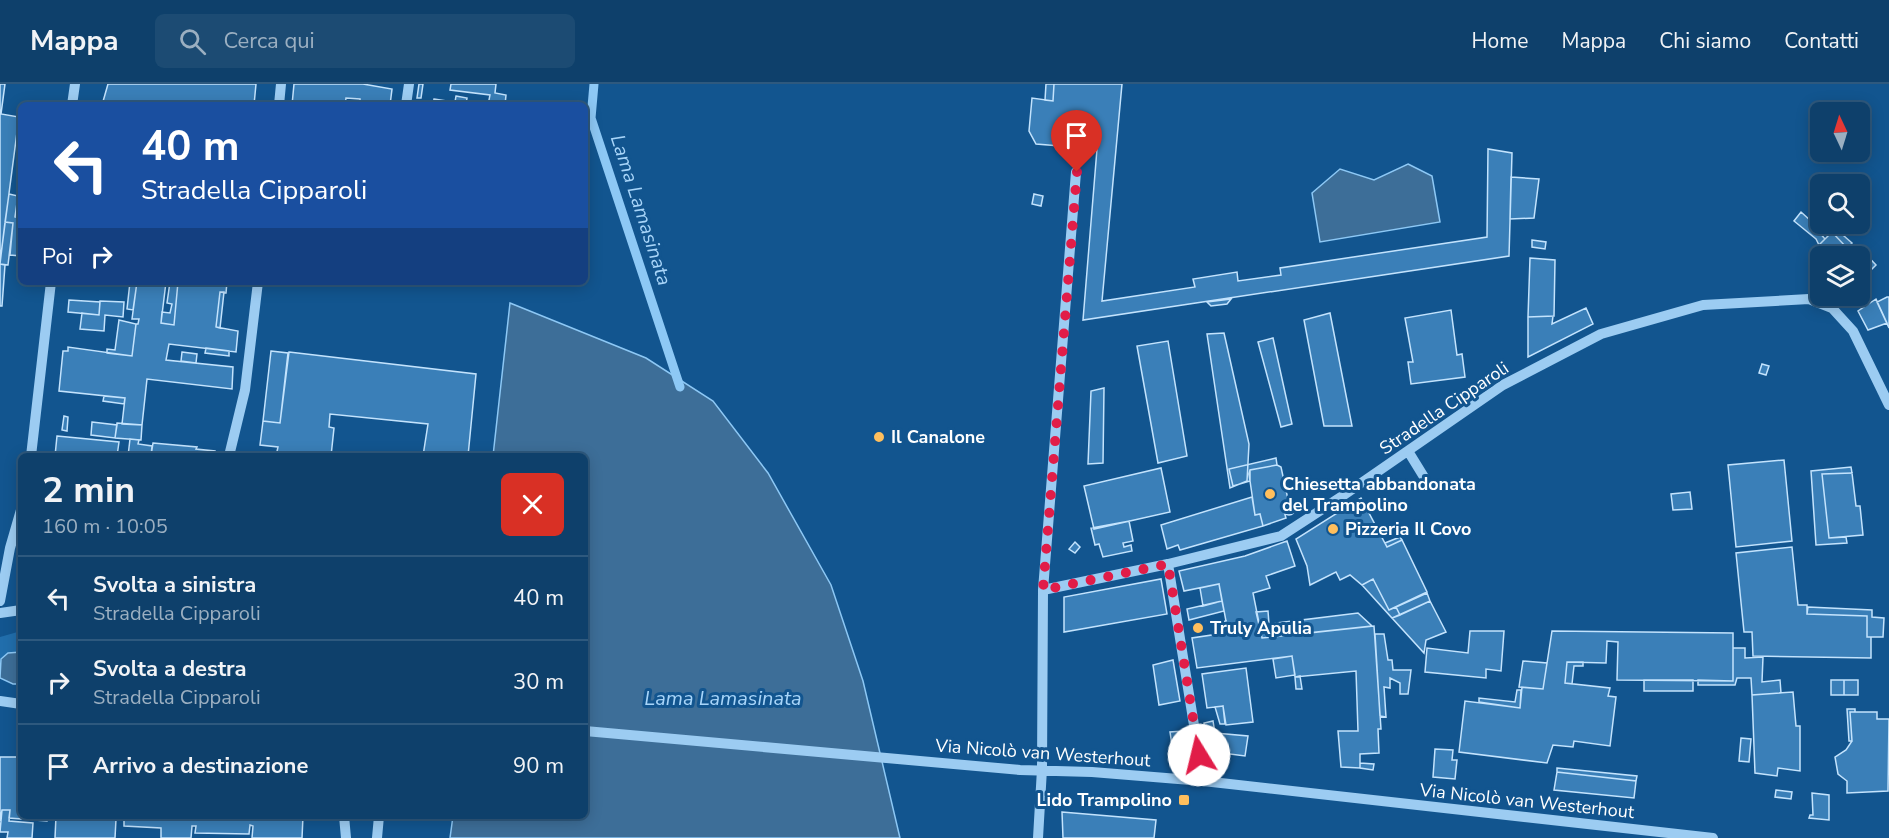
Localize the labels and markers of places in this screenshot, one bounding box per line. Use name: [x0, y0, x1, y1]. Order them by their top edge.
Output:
pin: [1051, 110, 1102, 172]
place label: Il Canalone: [891, 425, 985, 449]
marker: Il Canalone: [872, 430, 886, 444]
place label: Chiesetta abbandonata del Trampolino: [1282, 472, 1476, 517]
marker: Chiesetta abbandonata del Trampolino: [1263, 487, 1277, 501]
place label: Pizzeria Il Covo: [1345, 517, 1471, 541]
marker: Pizzeria Il Covo: [1326, 522, 1340, 536]
place label: Truly Apulia: [1210, 616, 1312, 640]
marker: Truly Apulia: [1191, 621, 1205, 635]
place label: Lido Trampolino: [1036, 788, 1172, 812]
marker: Lido Trampolino: [1177, 793, 1191, 807]

